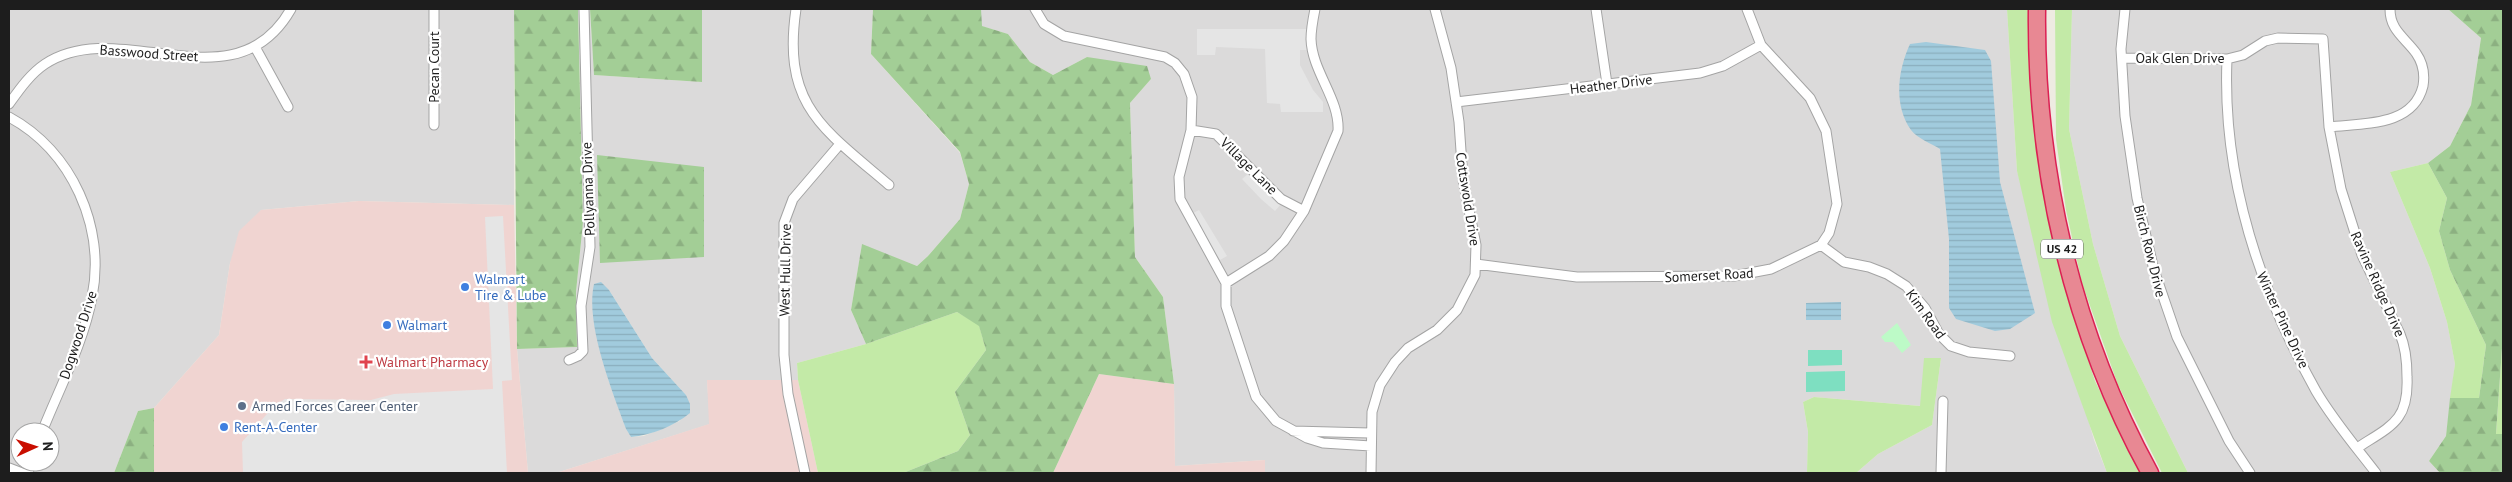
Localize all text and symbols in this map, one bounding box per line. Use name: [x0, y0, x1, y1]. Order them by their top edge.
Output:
street label: Pecan Court: [425, 31, 443, 103]
street label: Basswood Street: [99, 41, 199, 65]
street label: Oak Glen Drive: [2135, 49, 2225, 67]
street label: Heather Drive: [1569, 70, 1653, 98]
street label: Village Lane: [1216, 133, 1281, 198]
street label: Pollyanna Drive: [577, 142, 599, 236]
street label: Cottswold Drive: [1452, 151, 1484, 247]
street label: Birch Row Drive: [2130, 203, 2170, 299]
street label: West Hull Drive: [775, 223, 795, 317]
street label: Ravine Ridge Drive: [2347, 228, 2409, 340]
road number: US 42: [2041, 240, 2083, 258]
street label: Somerset Road: [1664, 264, 1754, 286]
street label: Winter Pine Drive: [2253, 269, 2313, 371]
place label: Walmart Tire & Lube: [475, 270, 546, 304]
marker: Walmart Tire & Lube: [459, 281, 471, 293]
street label: Kim Road: [1902, 286, 1950, 342]
street label: Dogwood Drive: [55, 288, 101, 382]
place label: Walmart: [397, 316, 448, 334]
marker: Walmart: [381, 319, 393, 331]
place label: Walmart Pharmacy: [376, 353, 489, 371]
marker: Walmart Pharmacy: [360, 356, 372, 368]
place label: Armed Forces Career Center: [252, 397, 418, 415]
marker: Armed Forces Career Center: [236, 400, 248, 412]
place label: Rent-A-Center: [234, 418, 317, 436]
marker: Rent-A-Center: [218, 421, 230, 433]
north arrow: [10, 422, 60, 472]
text: N: [39, 441, 57, 451]

